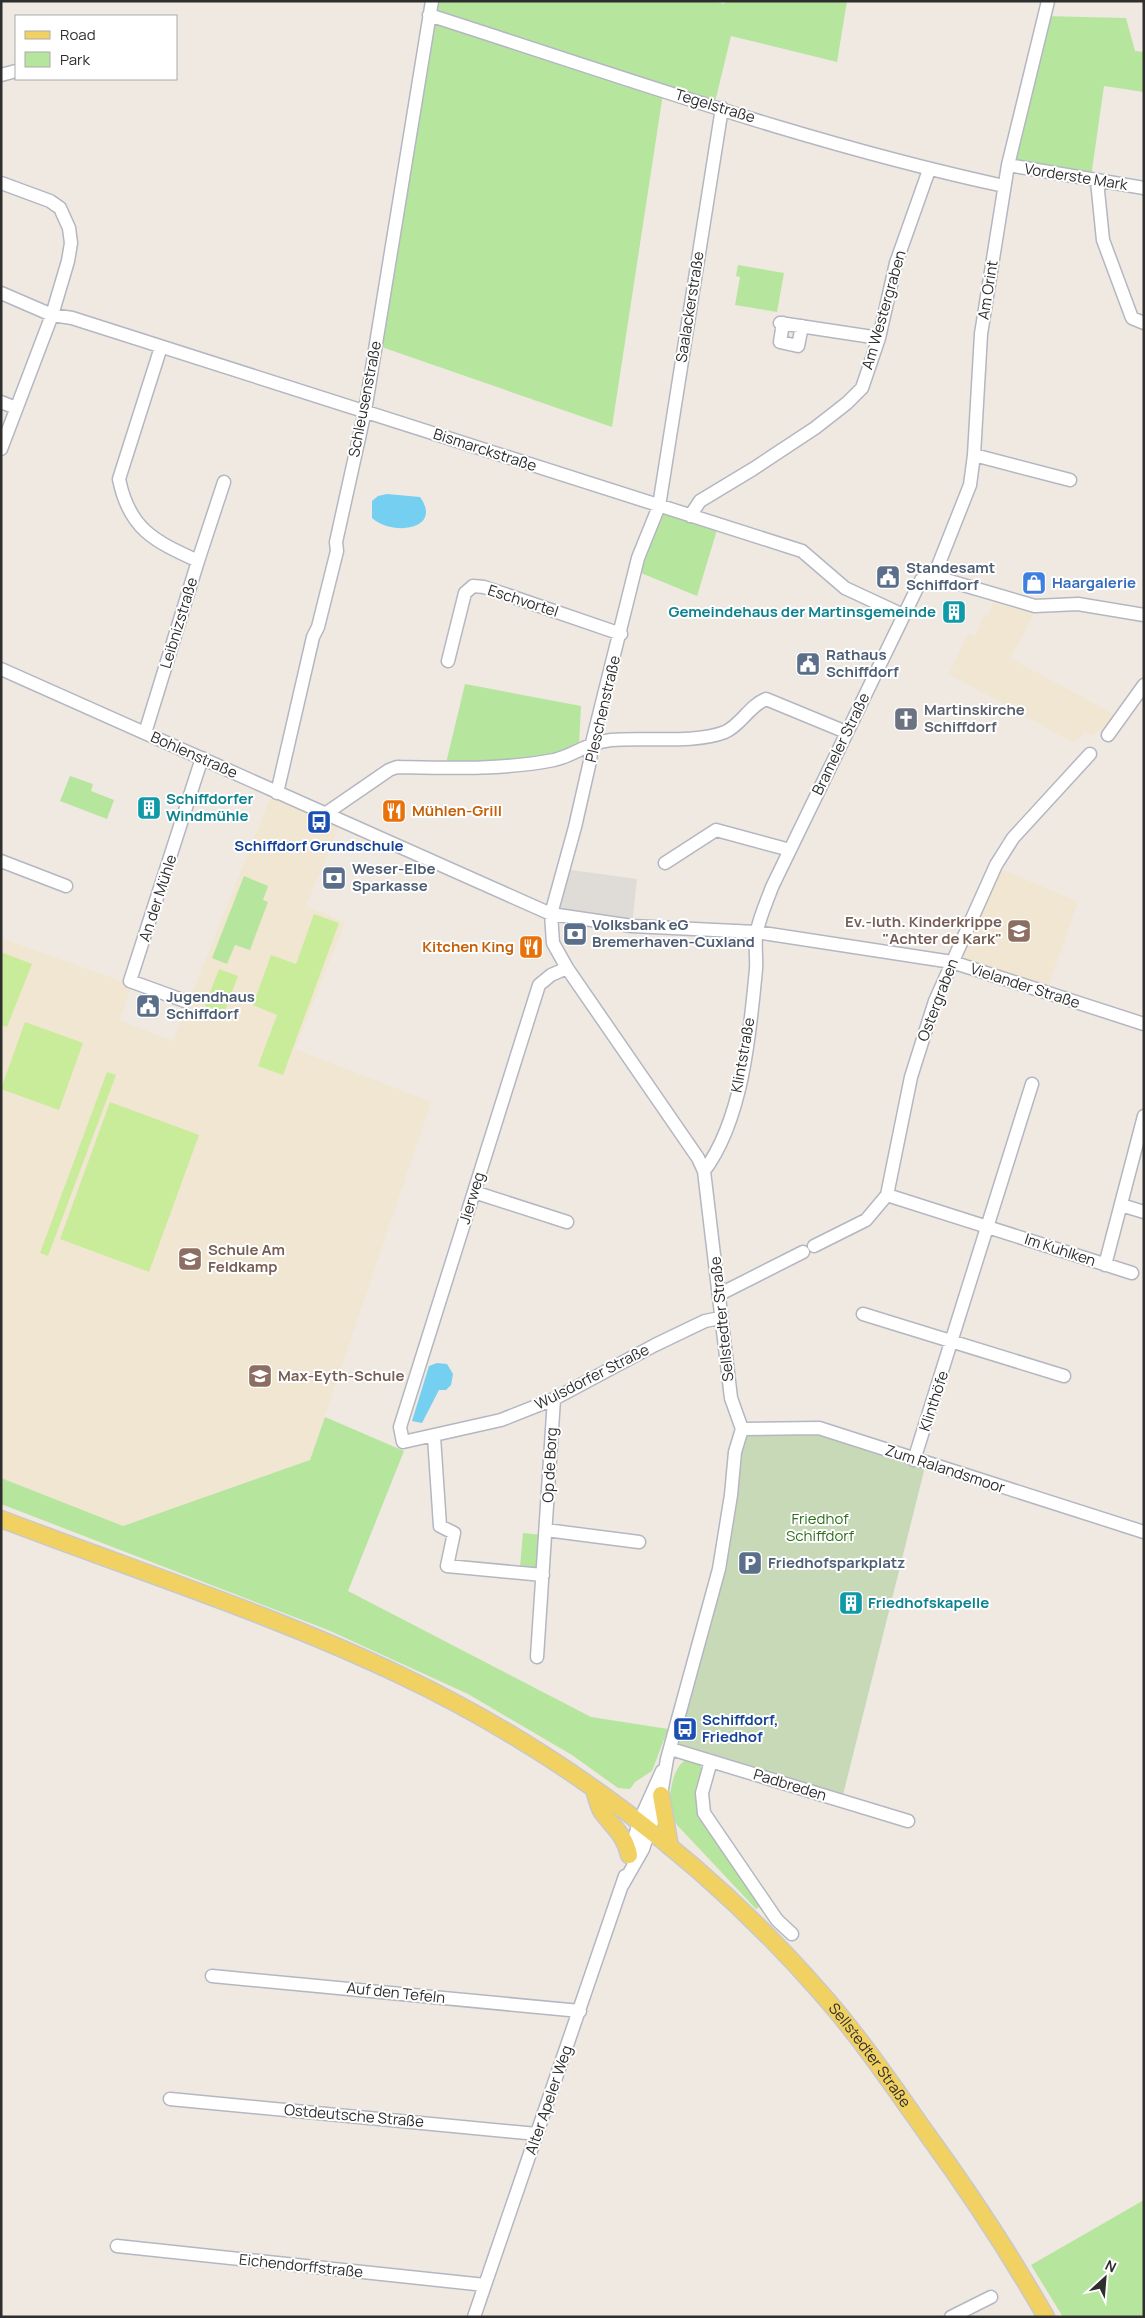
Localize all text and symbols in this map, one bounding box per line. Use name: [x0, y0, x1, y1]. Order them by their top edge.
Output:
legend: [15, 15, 178, 80]
text: Road: [60, 24, 96, 45]
text: Park: [60, 49, 90, 70]
street label: Tegelstraße: [673, 83, 758, 128]
street label: Vorderste Mark: [1023, 158, 1130, 195]
street label: Am Westergraben: [856, 248, 911, 372]
street label: Saalackerstraße: [670, 250, 709, 364]
street label: Am Orint: [972, 259, 1003, 321]
street label: Schleusenstraße: [343, 339, 386, 459]
street label: Bismarckstraße: [431, 423, 540, 476]
place label: Standesamt Schiffdorf: [906, 557, 995, 595]
public building icon: Standesamt Schiffdorf: [875, 564, 901, 590]
shop icon: Haargalerie: [1021, 570, 1047, 596]
place label: Haargalerie: [1052, 572, 1136, 593]
street label: Leibnizstraße: [155, 575, 202, 671]
street label: Eschvortel: [485, 579, 561, 622]
building icon: Gemeindehaus der Martinsgemeinde: [941, 599, 967, 625]
place label: Gemeindehaus der Martinsgemeinde: [668, 601, 936, 622]
place label: Rathaus Schiffdorf: [826, 644, 899, 682]
public building icon: Rathaus Schiffdorf: [795, 651, 821, 677]
street label: Pleschenstraße: [580, 653, 625, 764]
street label: Brameler Straße: [807, 689, 874, 798]
place label: Martinskirche Schiffdorf: [924, 699, 1025, 737]
church icon: Martinskirche Schiffdorf: [893, 706, 919, 732]
street label: Bohlenstraße: [147, 726, 241, 783]
place label: Schiffdorfer Windmühle: [166, 788, 253, 826]
building icon: Schiffdorfer Windmühle: [136, 795, 162, 821]
restaurant icon: Mühlen-Grill: [381, 798, 407, 824]
place label: Mühlen-Grill: [412, 800, 502, 821]
bus stop icon: Schiffdorf Grundschule: [306, 809, 332, 835]
place label: Schiffdorf Grundschule: [234, 835, 404, 856]
street label: An der Mühle: [134, 852, 182, 944]
place label: Weser-Elbe Sparkasse: [352, 858, 435, 896]
bank icon: Weser-Elbe Sparkasse: [321, 865, 347, 891]
place label: Ev.-luth. Kinderkrippe "Achter de Kark": [845, 911, 1002, 949]
place label: Volksbank eG Bremerhaven-Cuxland: [592, 914, 755, 952]
school or university icon: Ev.-luth. Kinderkrippe "Achter de Kark": [1006, 918, 1032, 944]
bank icon: Volksbank eG Bremerhaven-Cuxland: [562, 921, 588, 947]
restaurant icon: Kitchen King: [518, 934, 544, 960]
place label: Kitchen King: [422, 936, 514, 957]
street label: Ostergraben: [912, 955, 963, 1044]
street label: Vielander Straße: [968, 958, 1083, 1013]
place label: Jugendhaus Schiffdorf: [166, 986, 255, 1024]
public building icon: Jugendhaus Schiffdorf: [135, 993, 161, 1019]
street label: Klintstraße: [726, 1015, 759, 1094]
street label: Jierweg: [454, 1169, 489, 1227]
street label: Im Kuhlken: [1022, 1228, 1099, 1271]
place label: Schule Am Feldkamp: [208, 1239, 285, 1277]
school or university icon: Schule Am Feldkamp: [177, 1246, 203, 1272]
street label: Sellstedter Straße: [704, 1255, 739, 1383]
street label: Wulsdorfer Straße: [531, 1339, 653, 1414]
school or university icon: Max-Eyth-Schule: [247, 1363, 273, 1389]
place label: Max-Eyth-Schule: [278, 1365, 405, 1386]
street label: Klinthöfe: [914, 1368, 953, 1434]
street label: Op de Borg: [537, 1427, 562, 1503]
street label: Zum Ralandsmoor: [883, 1439, 1008, 1498]
park label: Friedhof Schiffdorf: [786, 1508, 855, 1546]
parking icon: Friedhofsparkplatz: [737, 1550, 763, 1576]
place label: Friedhofsparkplatz: [768, 1552, 905, 1573]
building icon: Friedhofskapelle: [838, 1590, 864, 1616]
place label: Friedhofskapelle: [868, 1592, 989, 1613]
place label: Schiffdorf, Friedhof: [702, 1709, 778, 1747]
bus stop icon: Schiffdorf, Friedhof: [672, 1716, 698, 1742]
street label: Padbreden: [751, 1763, 829, 1806]
street label: Auf den Tefeln: [346, 1977, 446, 2008]
street label: Sellstedter Straße: [824, 1998, 916, 2112]
street label: Alter Apeler Weg: [520, 2042, 577, 2157]
street label: Ostdeutsche Straße: [283, 2099, 425, 2132]
street label: Eichendorffstraße: [238, 2249, 364, 2282]
north arrow: [1080, 2253, 1130, 2303]
text: N: [1102, 2255, 1120, 2277]

